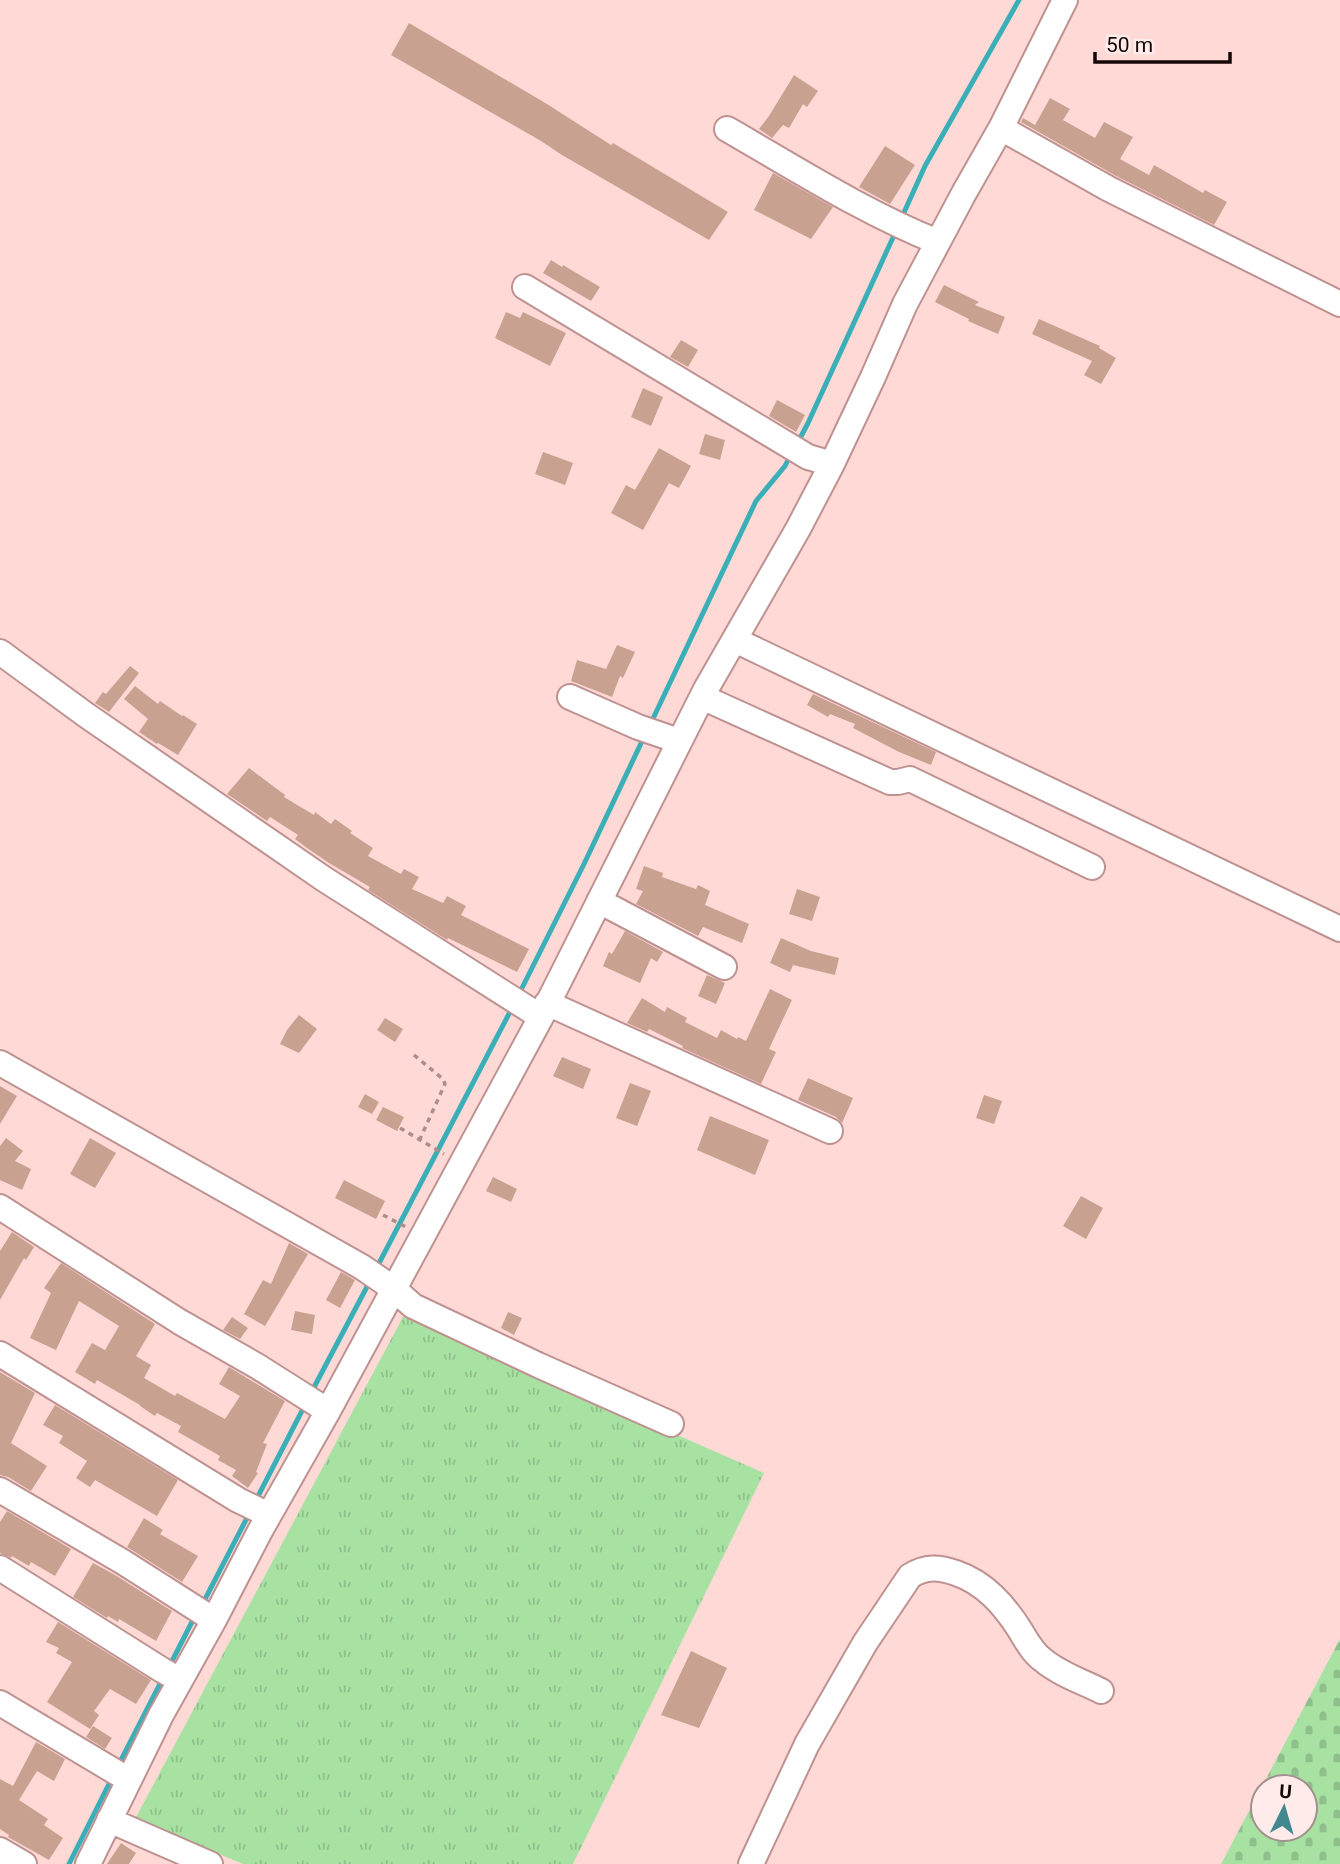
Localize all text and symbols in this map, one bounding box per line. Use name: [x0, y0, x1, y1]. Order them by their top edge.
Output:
scale bar: [1095, 21, 1230, 65]
text: 50 m: [1106, 33, 1153, 57]
north arrow: [1249, 1773, 1319, 1843]
text: U: [1278, 1780, 1293, 1804]

